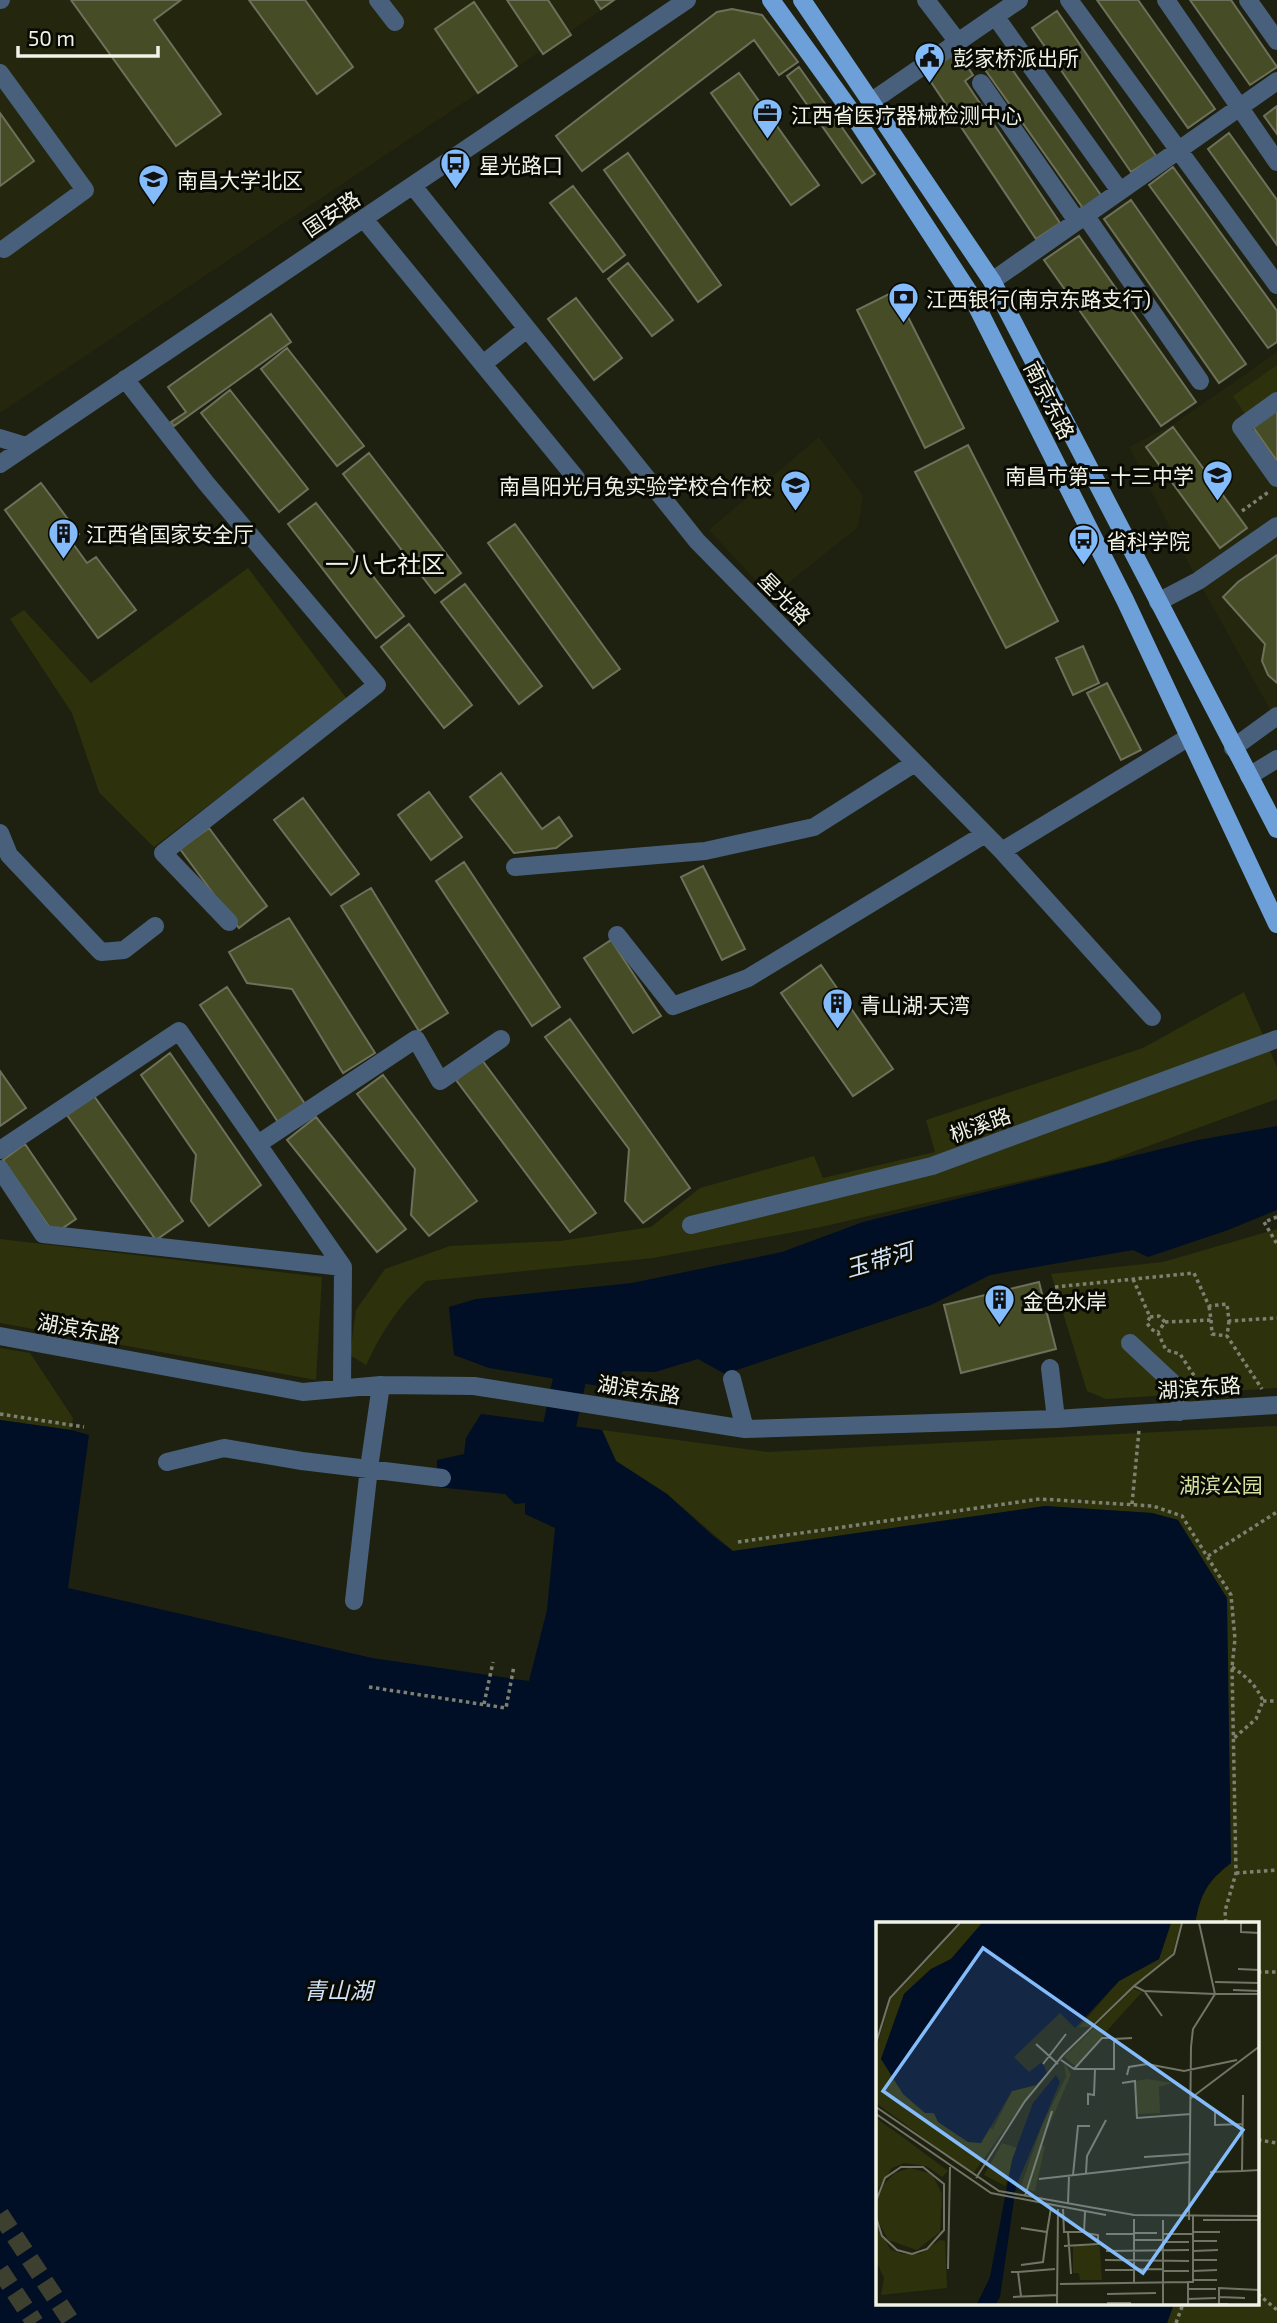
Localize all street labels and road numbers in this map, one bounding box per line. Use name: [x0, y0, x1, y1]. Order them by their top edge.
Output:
street label: 国安路: [298, 185, 364, 241]
street label: 南京东路: [1020, 357, 1080, 443]
street label: 星光路: [754, 567, 816, 629]
street label: 桃溪路: [946, 1101, 1014, 1147]
street label: 湖滨东路: [35, 1308, 123, 1348]
street label: 湖滨东路: [596, 1370, 682, 1408]
street label: 湖滨东路: [1156, 1372, 1242, 1402]

